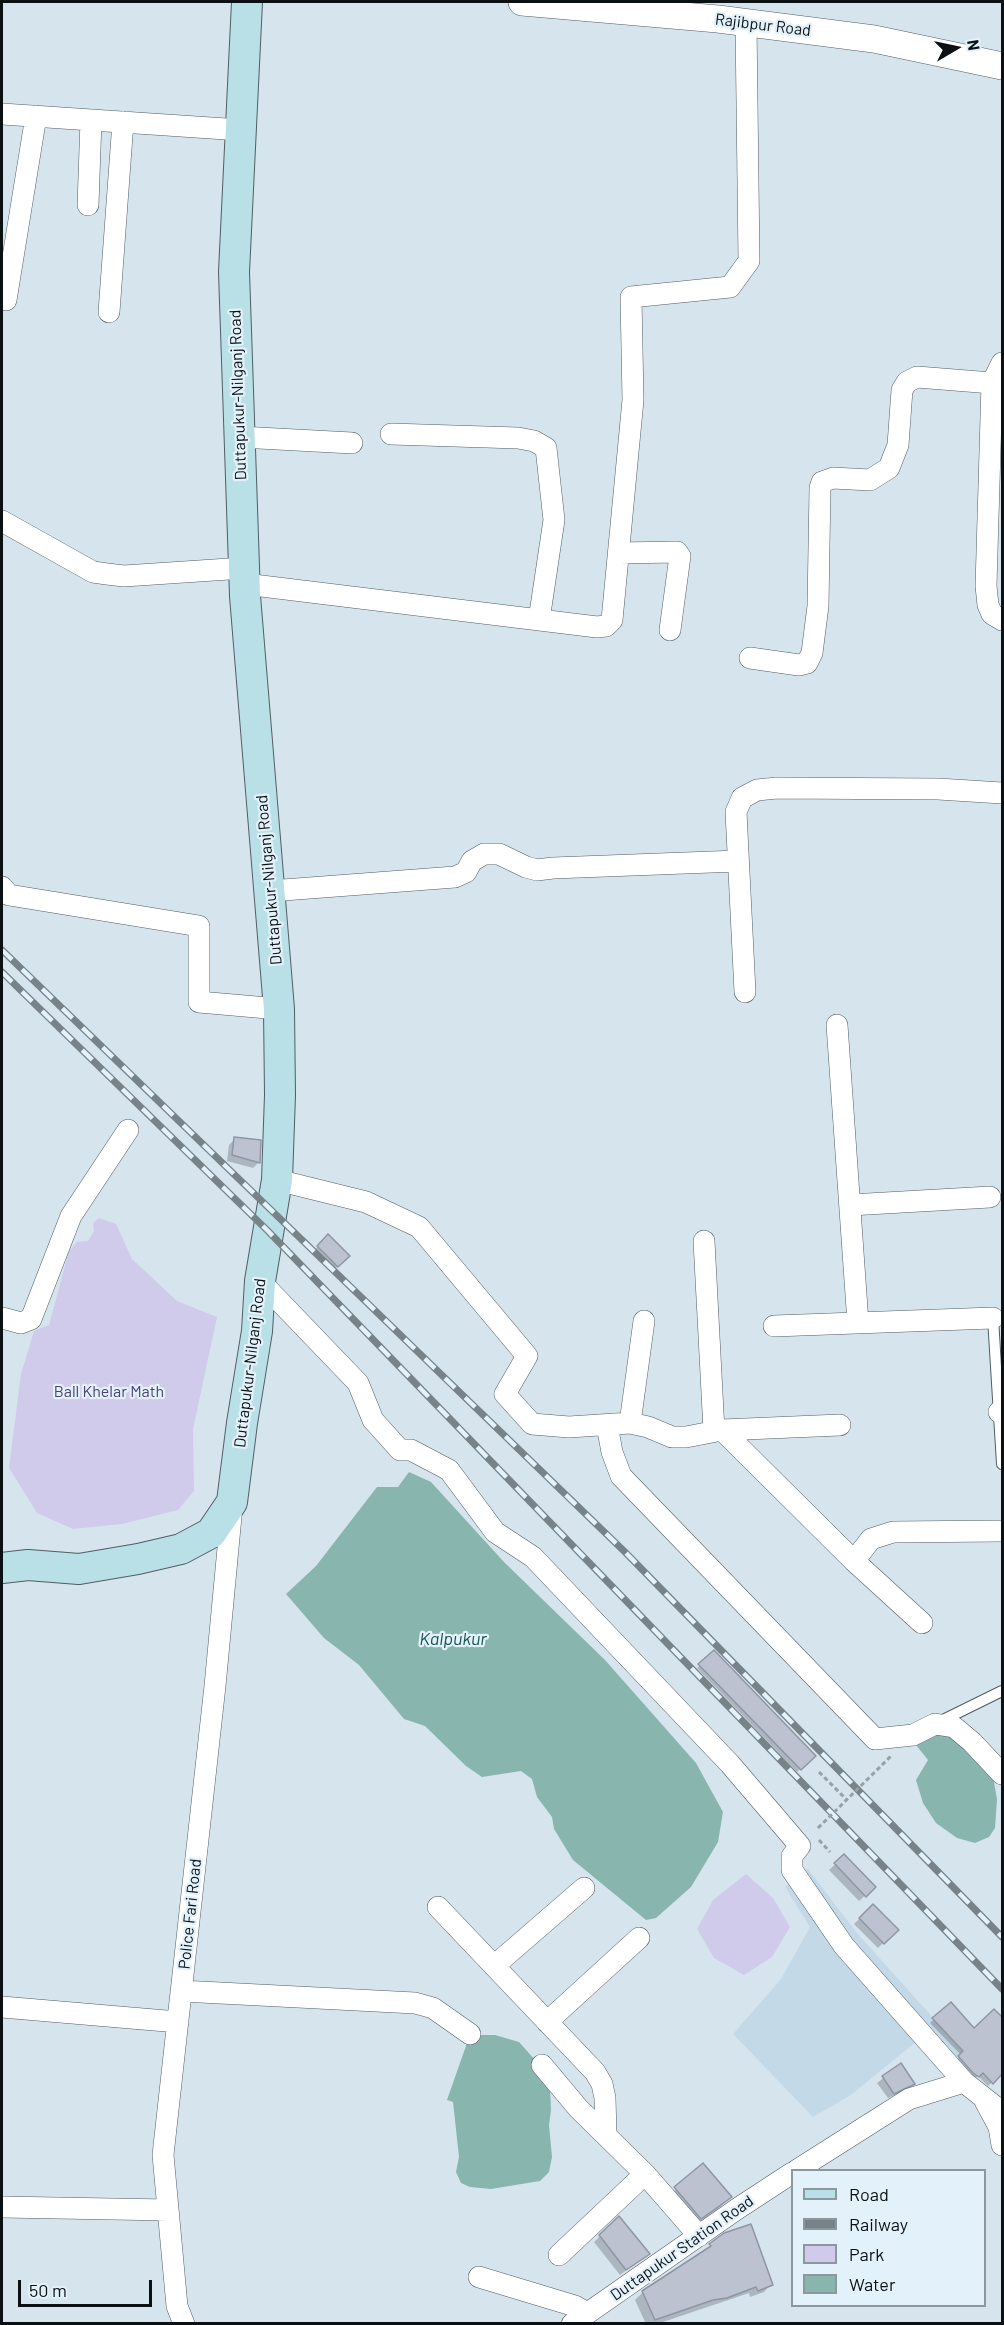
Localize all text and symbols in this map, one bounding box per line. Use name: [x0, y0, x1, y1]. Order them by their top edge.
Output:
street label: Rajibpur Road: [714, 10, 812, 40]
north arrow: [926, 18, 986, 78]
text: N: [964, 38, 984, 52]
street label: Duttapukur-Nilganj Road: [225, 309, 251, 481]
street label: Duttapukur-Nilganj Road: [252, 794, 286, 966]
street label: Duttapukur-Nilganj Road: [230, 1277, 270, 1449]
park label: Ball Khelar Math: [54, 1382, 164, 1402]
water label: Kalpukur: [419, 1628, 487, 1650]
street label: Police Fari Road: [175, 1858, 205, 1970]
legend: [791, 2169, 986, 2307]
text: Road: [849, 2183, 889, 2205]
street label: Duttapukur Station Road: [607, 2191, 757, 2305]
text: Railway: [849, 2213, 908, 2235]
text: Park: [849, 2243, 884, 2265]
scale bar: [21, 2268, 154, 2306]
text: Water: [849, 2273, 896, 2295]
text: 50 m: [29, 2279, 67, 2301]

